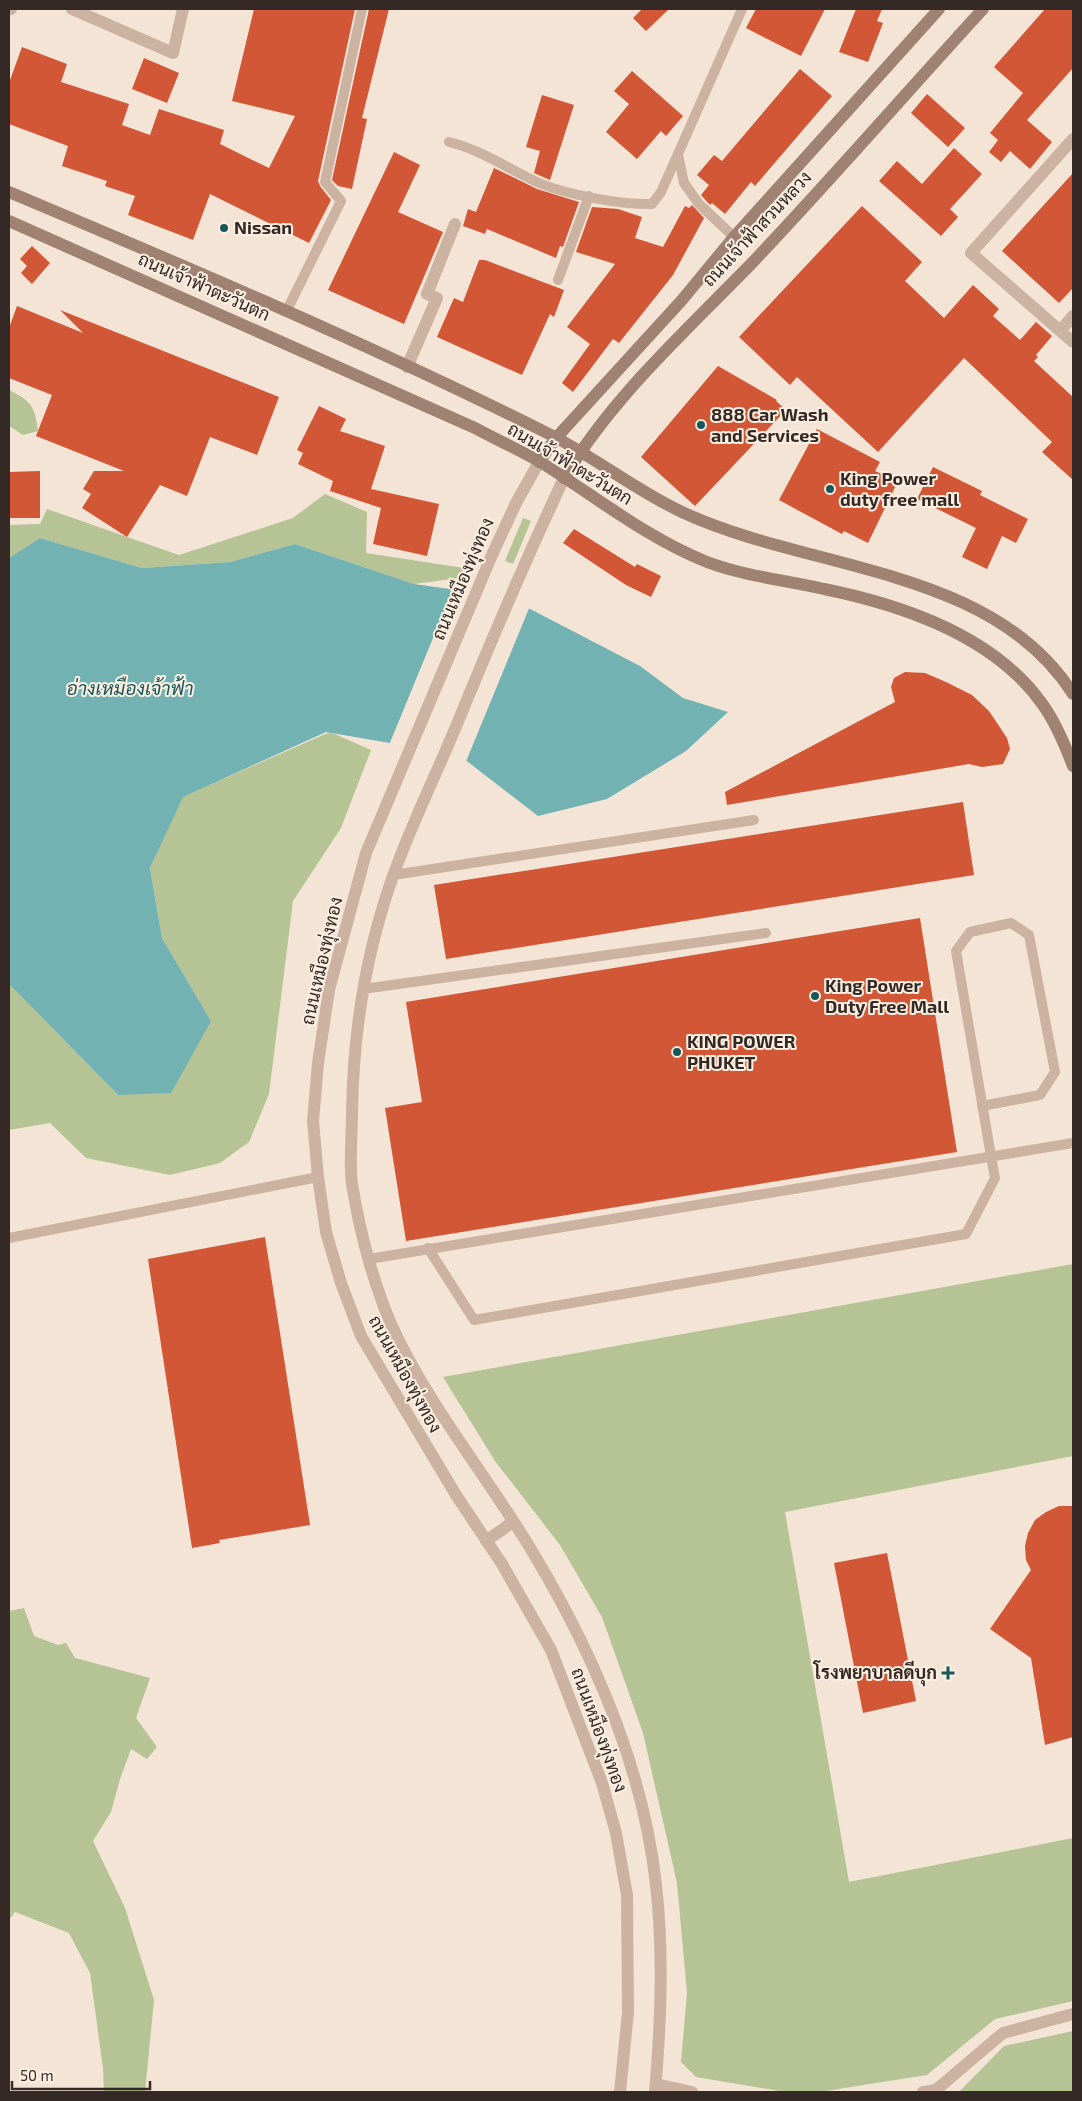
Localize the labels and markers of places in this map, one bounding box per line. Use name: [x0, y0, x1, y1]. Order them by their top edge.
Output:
place label: Nissan: [234, 216, 292, 238]
marker: Nissan: [218, 222, 230, 234]
place label: 888 Car Wash and Services: [711, 403, 828, 446]
marker: 888 Car Wash and Services: [695, 419, 707, 431]
place label: King Power duty free mall: [840, 467, 959, 510]
marker: King Power duty free mall: [824, 483, 836, 495]
place label: King Power Duty Free Mall: [825, 974, 949, 1017]
marker: King Power Duty Free Mall: [809, 990, 821, 1002]
place label: KING POWER PHUKET: [687, 1030, 796, 1073]
marker: KING POWER PHUKET: [671, 1046, 683, 1058]
place label: โรงพยาบาลดีบุก: [813, 1660, 937, 1687]
marker: โรงพยาบาลดีบุก: [941, 1666, 955, 1680]

